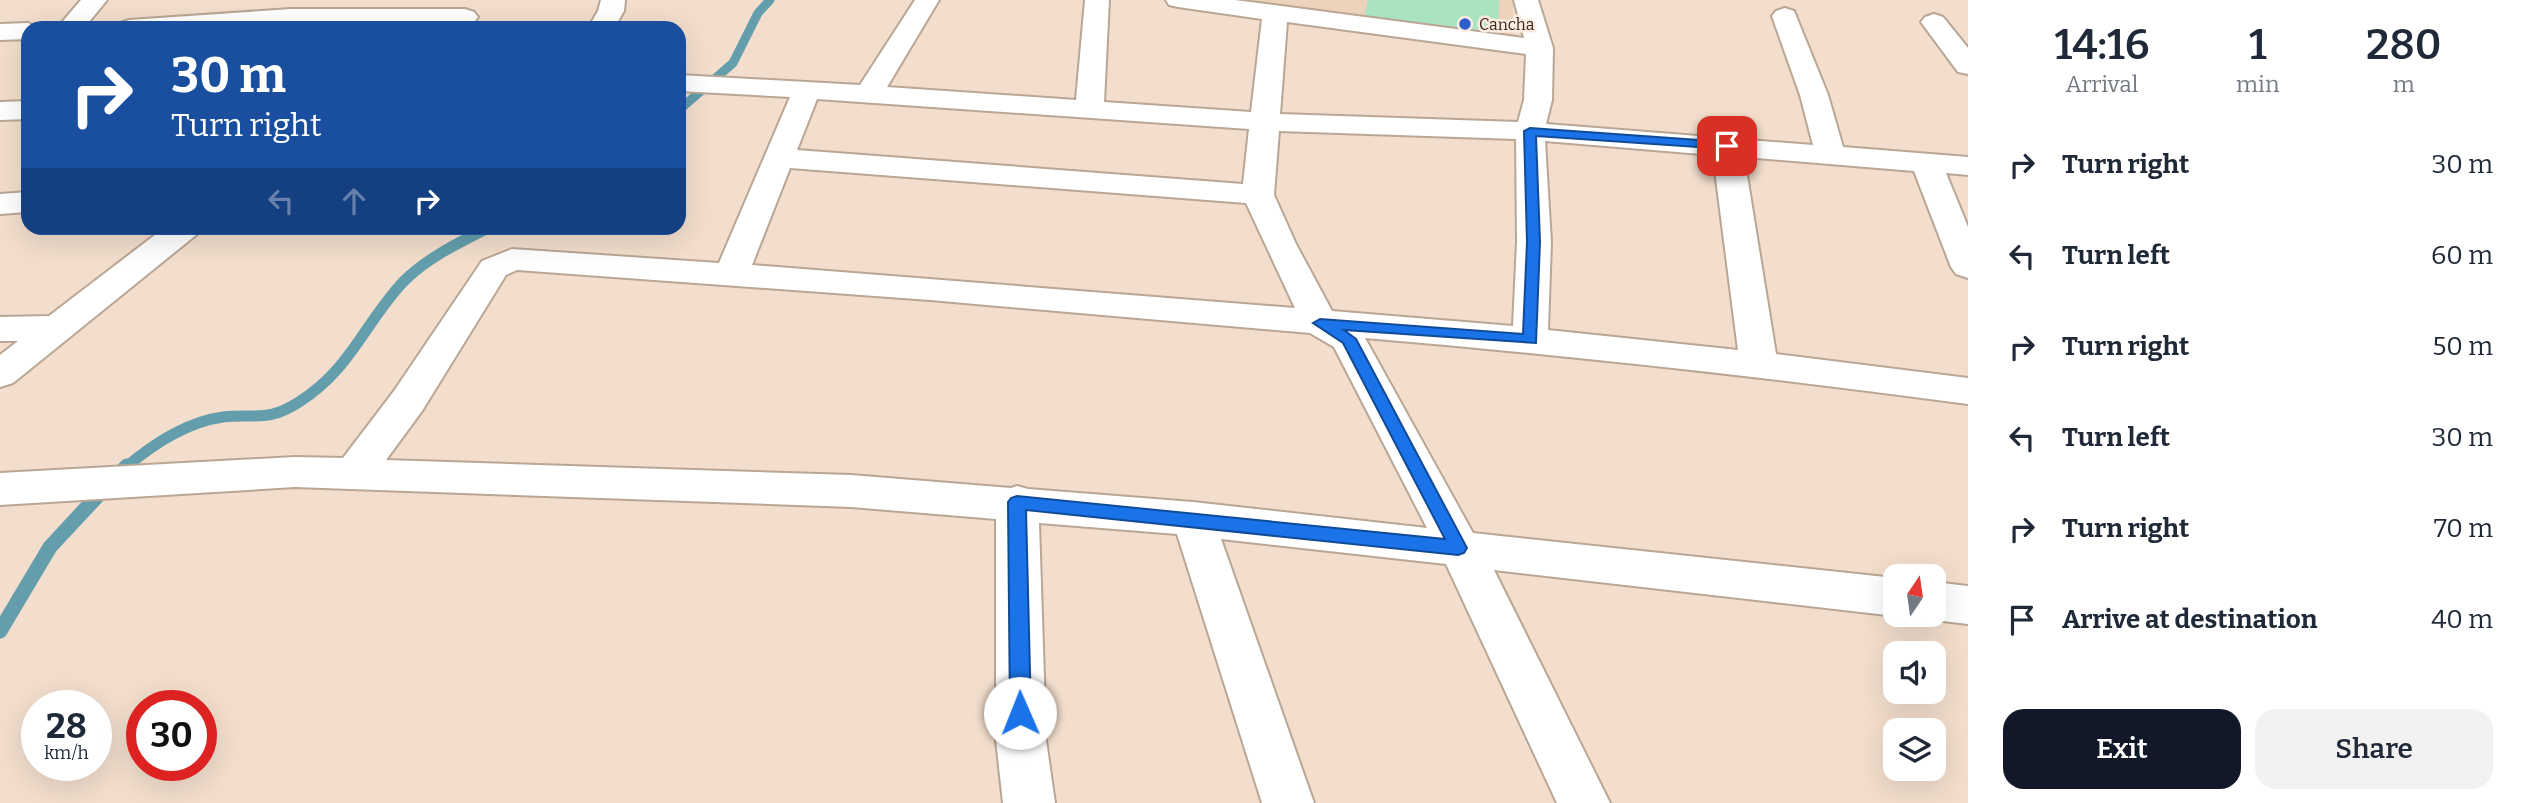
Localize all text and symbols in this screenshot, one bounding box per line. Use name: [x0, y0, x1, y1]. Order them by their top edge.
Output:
place label: Cancha: [1479, 15, 1535, 34]
marker: Cancha: [1457, 16, 1473, 32]
text: 14:16: [2055, 20, 2150, 70]
text: 1: [2249, 20, 2267, 70]
text: 280: [2366, 20, 2441, 70]
text: 30 m: [171, 46, 286, 105]
icon: right: [56, 49, 147, 140]
text: Arrival: [2066, 70, 2138, 98]
text: min: [2236, 70, 2279, 98]
text: m: [2393, 70, 2415, 98]
text: Turn right: [171, 106, 322, 144]
pin: [1697, 116, 1757, 176]
icon: arrive: [1708, 127, 1746, 165]
icon: right: [2003, 146, 2041, 184]
text: Turn right: [2062, 149, 2189, 180]
text: 30 m: [2432, 149, 2493, 180]
icon: left: [262, 182, 300, 220]
icon: ahead: [335, 182, 373, 220]
icon: right: [408, 182, 446, 220]
icon: left: [2003, 237, 2041, 275]
text: Turn left: [2062, 240, 2170, 271]
text: 60 m: [2431, 240, 2493, 271]
icon: right: [2003, 328, 2041, 366]
text: Turn right: [2062, 331, 2189, 362]
text: 50 m: [2432, 331, 2493, 362]
icon: left: [2003, 419, 2041, 457]
text: Turn left: [2062, 422, 2170, 453]
text: 30 m: [2432, 422, 2493, 453]
icon: right: [2003, 510, 2041, 548]
text: Turn right: [2062, 513, 2189, 544]
text: 70 m: [2434, 513, 2493, 544]
north arrow: [1883, 564, 1946, 626]
map controls: [1883, 564, 1946, 781]
icon: arrive: [2003, 601, 2041, 639]
text: Arrive at destination: [2062, 604, 2317, 635]
text: 40 m: [2431, 604, 2493, 635]
button: sound: [1883, 641, 1946, 704]
position arrow: [983, 676, 1057, 750]
speed limit sign: 30: [126, 690, 217, 781]
text: 28: [46, 705, 87, 747]
button: Exit: [2003, 709, 2241, 789]
button: Share: [2255, 709, 2493, 789]
button: layers: [1883, 718, 1946, 781]
text: km/h: [44, 742, 89, 764]

